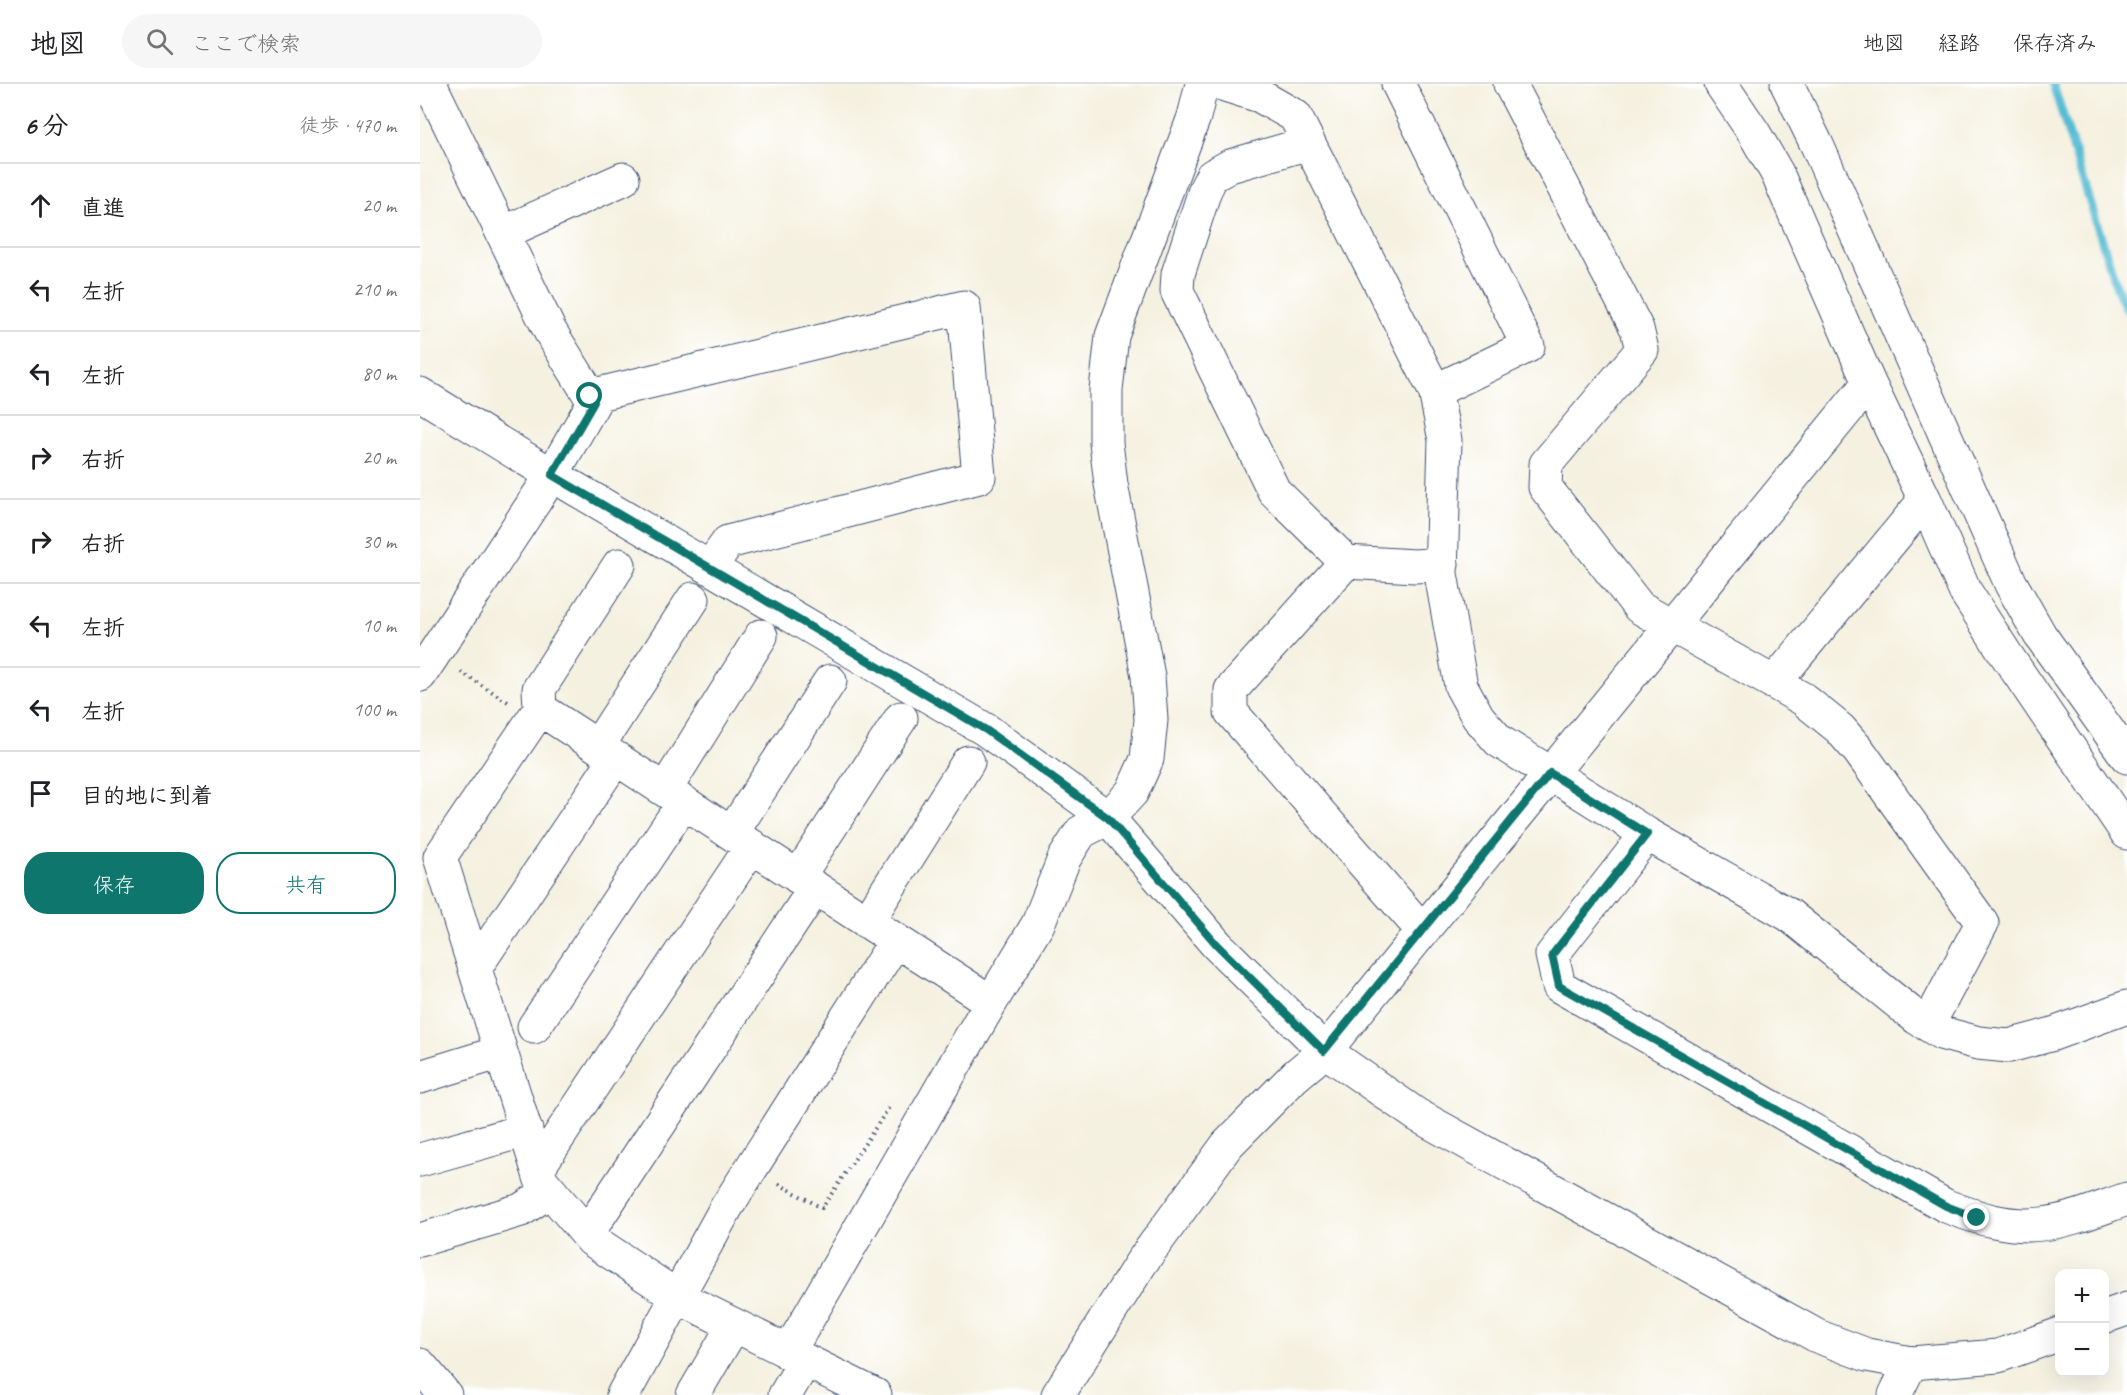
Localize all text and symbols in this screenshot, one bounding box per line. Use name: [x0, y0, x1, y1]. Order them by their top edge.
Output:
search box: [122, 14, 542, 68]
icon: search: [143, 25, 176, 58]
text: 地図: [30, 26, 86, 61]
text: ここで検索: [191, 30, 301, 58]
text: 地図: [1863, 30, 1905, 56]
text: 経路: [1938, 30, 1980, 56]
text: 保存済み: [2013, 30, 2097, 56]
text: 6 分: [24, 109, 69, 142]
text: 徒歩 · 470 m: [300, 113, 396, 138]
icon: ahead: [24, 189, 57, 222]
text: 20 m: [362, 193, 396, 218]
text: 直進: [81, 194, 125, 222]
icon: left: [24, 273, 57, 306]
text: 210 m: [353, 277, 396, 302]
text: 左折: [81, 278, 125, 306]
icon: left: [24, 357, 57, 390]
text: 80 m: [362, 361, 396, 386]
text: 左折: [81, 362, 125, 390]
route start: [576, 382, 602, 408]
icon: right: [24, 441, 57, 474]
text: 20 m: [362, 445, 396, 470]
text: 右折: [81, 446, 125, 474]
icon: right: [24, 525, 57, 558]
text: 30 m: [362, 529, 396, 554]
text: 右折: [81, 530, 125, 558]
icon: left: [24, 609, 57, 642]
text: 10 m: [362, 613, 396, 638]
text: 左折: [81, 614, 125, 642]
icon: left: [24, 693, 57, 726]
text: 100 m: [353, 697, 396, 722]
text: 左折: [81, 698, 125, 726]
icon: arrive: [24, 777, 57, 810]
text: 目的地に到着: [81, 782, 213, 810]
button: 保存: [24, 852, 204, 914]
button: 共有: [216, 852, 396, 914]
route end: [1963, 1204, 1989, 1230]
map controls: [2055, 1269, 2109, 1377]
button: +: [2055, 1269, 2109, 1323]
button: −: [2055, 1323, 2109, 1377]

